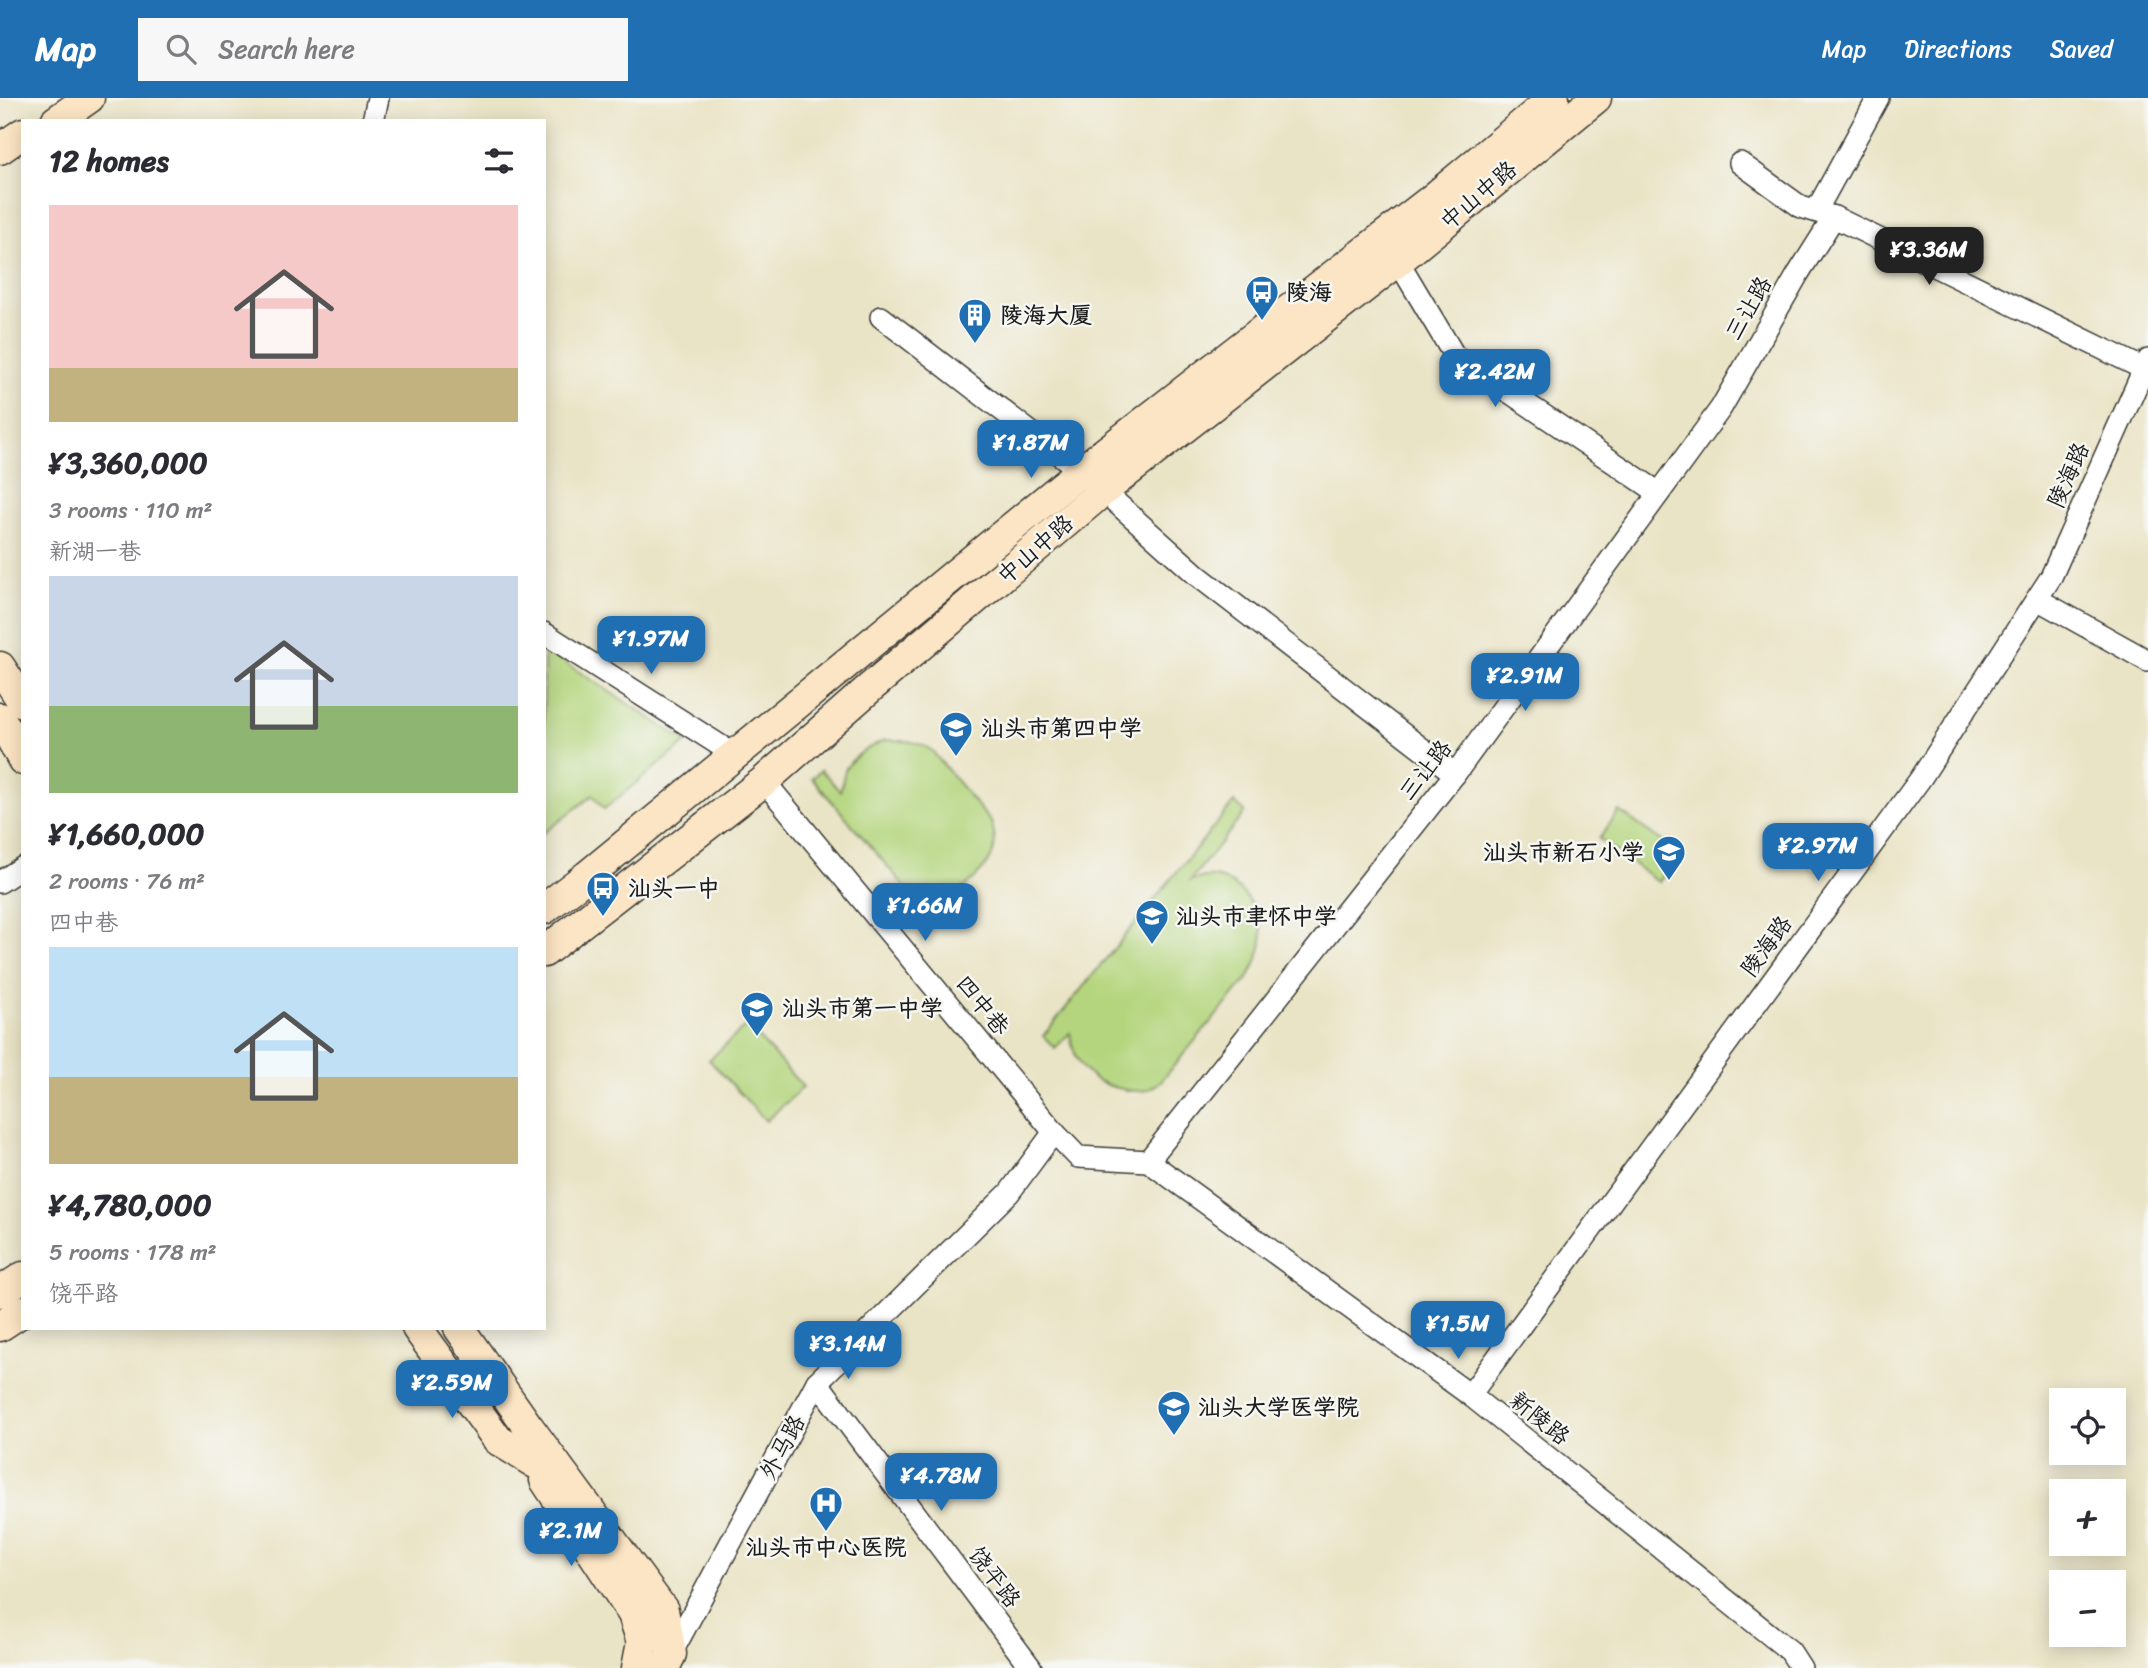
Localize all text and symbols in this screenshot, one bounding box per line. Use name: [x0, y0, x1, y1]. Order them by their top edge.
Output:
search box: [138, 18, 628, 81]
text: Map: [35, 20, 96, 78]
text: Search here: [218, 26, 355, 72]
text: Map: [1822, 28, 1866, 70]
text: Directions: [1904, 28, 2012, 70]
text: Saved: [2050, 28, 2113, 70]
icon: search: [162, 30, 200, 68]
text: 12 homes: [49, 134, 169, 188]
icon: filters: [480, 142, 518, 180]
street label: 中山中路: [1430, 150, 1527, 241]
pin: ¥3.36M: [1872, 228, 1986, 287]
text: ¥3.36M: [1891, 229, 1967, 270]
icon: home: [221, 251, 347, 377]
street label: 三让路: [1713, 268, 1783, 348]
place label: 陵海: [1286, 272, 1332, 313]
bus stop icon: 陵海: [1243, 273, 1281, 322]
place label: 陵海大厦: [1000, 295, 1092, 336]
building icon: 陵海大厦: [956, 296, 994, 345]
pin: ¥2.42M: [1438, 350, 1552, 409]
text: ¥2.42M: [1455, 351, 1535, 392]
pin: ¥1.87M: [974, 420, 1088, 480]
text: ¥1.87M: [993, 422, 1069, 463]
street label: 陵海路: [2036, 435, 2101, 515]
text: ¥3,360,000: [49, 436, 208, 490]
text: 3 rooms · 110 m²: [49, 490, 213, 531]
street label: 中山中路: [987, 504, 1083, 595]
text: 新湖一巷: [49, 531, 141, 572]
pin: ¥1.97M: [594, 616, 708, 676]
text: ¥1.97M: [613, 618, 689, 659]
icon: home: [221, 622, 347, 748]
pin: ¥2.91M: [1468, 654, 1582, 713]
text: ¥2.91M: [1487, 655, 1563, 696]
place label: 汕头市第四中学: [981, 708, 1142, 749]
school or university icon: 汕头市第四中学: [937, 709, 975, 758]
street label: 三让路: [1388, 731, 1463, 810]
text: ¥1,660,000: [49, 807, 205, 861]
pin: ¥2.97M: [1761, 824, 1875, 883]
text: ¥2.97M: [1778, 825, 1858, 866]
place label: 汕头市新石小学: [1483, 832, 1644, 873]
school or university icon: 汕头市新石小学: [1650, 833, 1688, 882]
text: 2 rooms · 76 m²: [49, 861, 205, 902]
place label: 汕头一中: [628, 868, 720, 909]
bus stop icon: 汕头一中: [584, 869, 622, 918]
pin: ¥1.66M: [868, 884, 982, 943]
text: ¥1.66M: [888, 885, 962, 926]
place label: 汕头市聿怀中学: [1176, 896, 1337, 937]
school or university icon: 汕头市聿怀中学: [1133, 897, 1171, 946]
text: 四中巷: [49, 902, 118, 943]
street label: 陵海路: [1730, 906, 1803, 986]
street label: 四中巷: [945, 966, 1021, 1046]
place label: 汕头市第一中学: [782, 988, 943, 1029]
school or university icon: 汕头市第一中学: [738, 989, 776, 1038]
icon: home: [221, 993, 347, 1119]
text: ¥4,780,000: [49, 1178, 212, 1232]
text: 5 rooms · 178 m²: [49, 1232, 217, 1273]
text: 饶平路: [49, 1273, 118, 1314]
pin: ¥1.5M: [1409, 1302, 1507, 1361]
text: ¥1.5M: [1427, 1303, 1489, 1344]
pin: ¥3.14M: [791, 1322, 905, 1381]
text: ¥3.14M: [810, 1323, 886, 1364]
pin: ¥2.59M: [395, 1360, 509, 1420]
text: ¥2.59M: [412, 1362, 492, 1403]
street label: 新陵路: [1500, 1381, 1579, 1456]
place label: 汕头大学医学院: [1198, 1387, 1359, 1428]
school or university icon: 汕头大学医学院: [1155, 1388, 1193, 1437]
map controls: [2049, 1388, 2126, 1647]
button: locate: [2049, 1388, 2126, 1465]
street label: 外马路: [748, 1407, 817, 1487]
pin: ¥4.78M: [884, 1454, 998, 1513]
text: ¥4.78M: [901, 1455, 981, 1496]
button: +: [2049, 1479, 2126, 1556]
hospital icon: 汕头市中心医院: [807, 1484, 845, 1533]
pin: ¥2.1M: [522, 1508, 620, 1568]
text: ¥2.1M: [540, 1510, 602, 1551]
place label: 汕头市中心医院: [746, 1527, 907, 1568]
street label: 饶平路: [957, 1537, 1032, 1617]
button: −: [2049, 1570, 2126, 1647]

